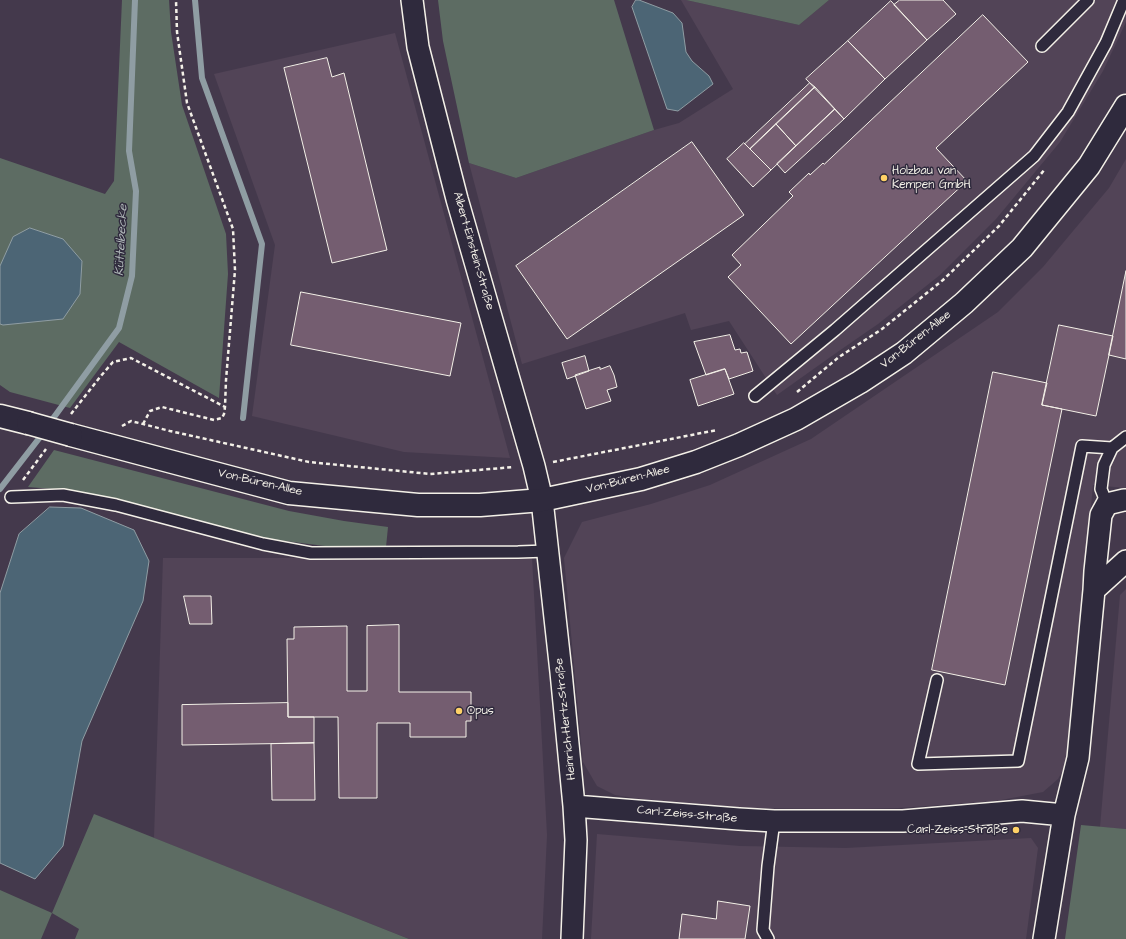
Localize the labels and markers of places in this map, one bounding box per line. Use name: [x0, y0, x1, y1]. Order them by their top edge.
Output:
place label: Holzbau van Kempen GmbH: [892, 164, 971, 192]
marker: Holzbau van Kempen GmbH: [879, 173, 889, 183]
place label: Opus: [467, 704, 494, 718]
marker: Opus: [454, 706, 464, 716]
place label: Carl-Zeiss-Straße: [907, 823, 1008, 837]
marker: Carl-Zeiss-Straße: [1011, 825, 1021, 835]

